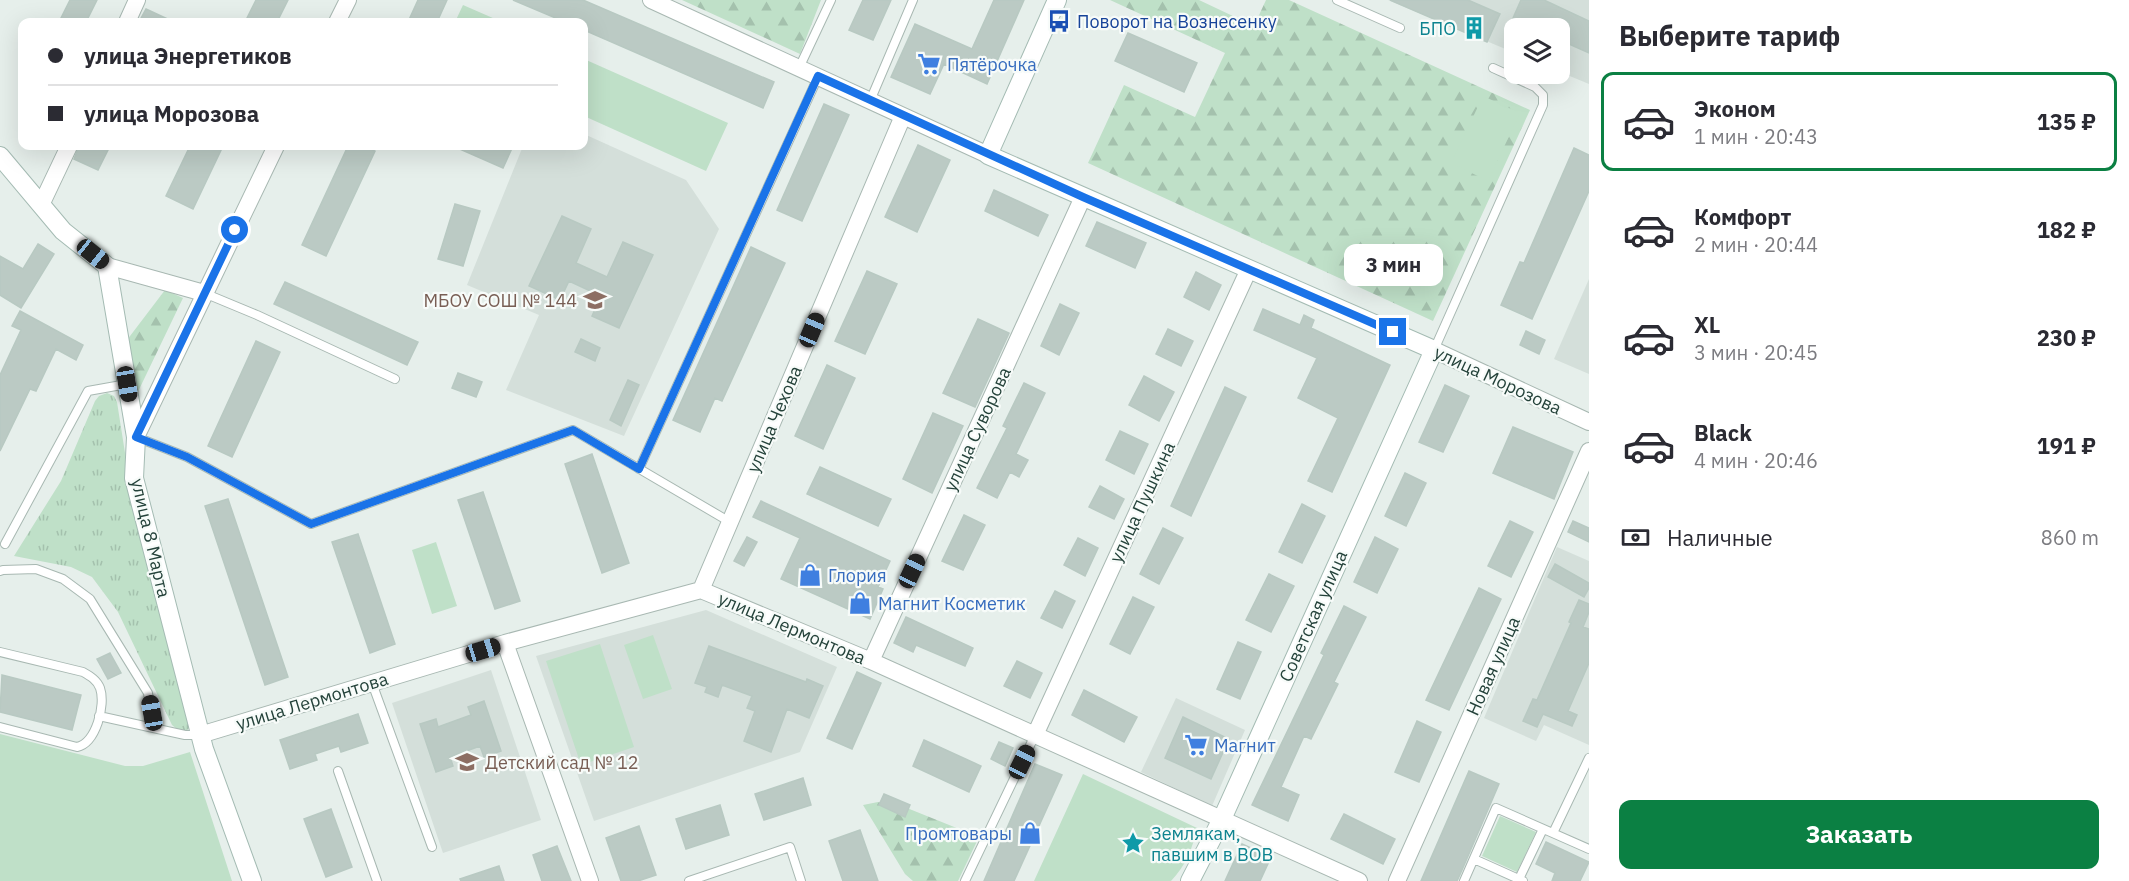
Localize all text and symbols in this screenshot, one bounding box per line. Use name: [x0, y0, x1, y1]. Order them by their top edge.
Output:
bus stop icon: Поворот на Вознесенку: [1046, 8, 1072, 34]
place label: Поворот на Вознесенку: [1077, 10, 1277, 33]
building icon: БПО: [1461, 15, 1487, 41]
place label: БПО: [1419, 17, 1456, 40]
map controls: [1504, 18, 1570, 84]
button: layers: [1504, 18, 1570, 84]
text: Выберите тариф: [1619, 18, 1840, 53]
text: улица Энергетиков: [84, 41, 292, 70]
supermarket icon: Пятёрочка: [916, 51, 942, 77]
place label: Пятёрочка: [947, 53, 1037, 76]
text: Эконом: [1694, 94, 1776, 123]
icon: car: [1622, 95, 1676, 149]
text: улица Морозова: [84, 99, 259, 128]
text: 135 ₽: [2037, 107, 2096, 136]
text: 1 мин · 20:43: [1694, 123, 1818, 150]
text: Комфорт: [1694, 202, 1791, 231]
icon: car: [1622, 203, 1676, 257]
text: 182 ₽: [2037, 215, 2096, 244]
route start: [221, 216, 248, 243]
text: 2 мин · 20:44: [1694, 231, 1818, 258]
car: [73, 236, 113, 272]
callout: 3 мин: [1344, 245, 1442, 287]
text: 3 мин: [1366, 251, 1421, 278]
school or university icon: МБОУ СОШ № 144: [582, 287, 608, 313]
place label: МБОУ СОШ № 144: [423, 289, 577, 312]
car: [797, 310, 827, 350]
text: XL: [1694, 310, 1720, 339]
icon: car: [1622, 311, 1676, 365]
route end: [1379, 318, 1406, 345]
text: 230 ₽: [2037, 323, 2096, 352]
text: 3 мин · 20:45: [1694, 339, 1818, 366]
street label: улица Морозова: [1431, 340, 1566, 420]
street label: улица Чехова: [741, 362, 807, 476]
street label: улица Суворова: [938, 363, 1016, 495]
car: [115, 365, 139, 403]
text: Black: [1694, 418, 1752, 447]
icon: car: [1622, 419, 1676, 473]
text: 191 ₽: [2037, 431, 2096, 460]
street label: улица Пушкина: [1104, 438, 1180, 566]
text: 4 мин · 20:46: [1694, 447, 1818, 474]
street label: улица 8 Марта: [126, 476, 176, 600]
icon: cash: [1619, 521, 1652, 554]
text: Наличные: [1667, 523, 1773, 552]
text: 860 m: [2041, 524, 2099, 551]
street label: Советская улица: [1274, 546, 1352, 685]
car: [896, 551, 928, 591]
shop icon: Глория: [797, 562, 823, 588]
place label: Глория: [828, 564, 887, 587]
street label: улица Лермонтова: [715, 587, 869, 670]
shop icon: Магнит Косметик: [847, 590, 873, 616]
place label: Магнит Косметик: [878, 592, 1026, 615]
street label: Новая улица: [1461, 613, 1525, 719]
car: [463, 636, 503, 664]
street label: улица Лермонтова: [233, 667, 391, 735]
car: [140, 694, 164, 732]
supermarket icon: Магнит: [1183, 732, 1209, 758]
place label: Магнит: [1214, 734, 1276, 757]
car: [1006, 742, 1038, 782]
school or university icon: Детский сад № 12: [454, 749, 480, 775]
place label: Детский сад № 12: [485, 751, 639, 774]
button: Заказать: [1619, 800, 2099, 869]
shop icon: Промтовары: [1017, 820, 1043, 846]
place label: Промтовары: [905, 822, 1012, 845]
place label: Землякам, павшим в ВОВ: [1151, 822, 1273, 866]
place icon: Землякам, павшим в ВОВ: [1120, 830, 1146, 856]

